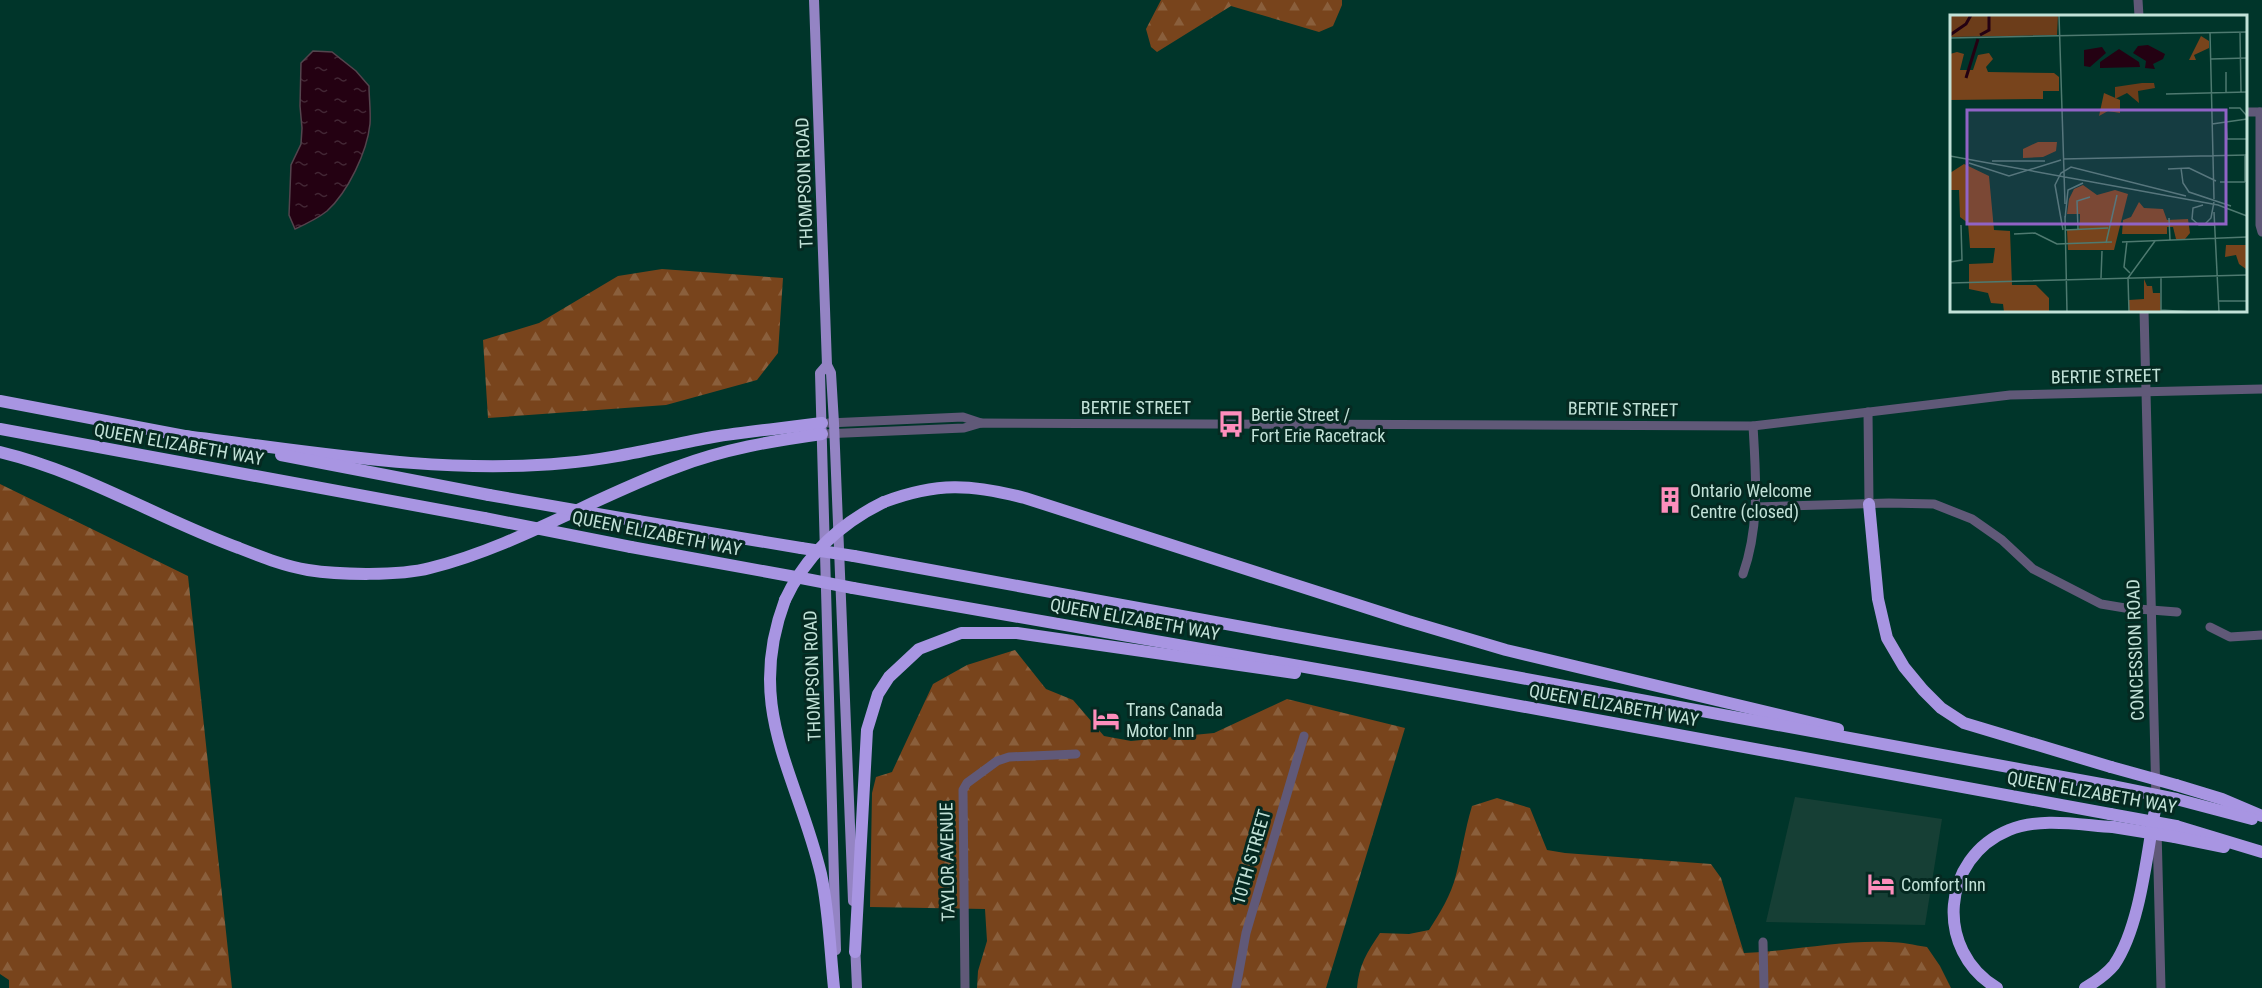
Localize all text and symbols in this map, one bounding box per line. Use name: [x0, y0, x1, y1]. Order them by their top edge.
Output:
inset map: [1950, 15, 2247, 312]
street label: THOMPSON ROAD: [791, 117, 817, 249]
street label: BERTIE STREET: [2051, 365, 2161, 387]
street label: BERTIE STREET: [1081, 397, 1191, 418]
street label: BERTIE STREET: [1568, 398, 1678, 420]
place label: Bertie Street / Fort Erie Racetrack: [1251, 404, 1385, 446]
bus stop icon: Bertie Street / Fort Erie Racetrack: [1216, 409, 1246, 439]
street label: QUEEN ELIZABETH WAY: [92, 419, 266, 469]
place label: Ontario Welcome Centre (closed): [1690, 480, 1812, 523]
building icon: Ontario Welcome Centre (closed): [1655, 485, 1685, 515]
street label: QUEEN ELIZABETH WAY: [571, 506, 744, 560]
street label: CONCESSION ROAD: [2122, 579, 2148, 721]
street label: QUEEN ELIZABETH WAY: [1048, 594, 1222, 644]
street label: THOMPSON ROAD: [799, 610, 825, 742]
street label: QUEEN ELIZABETH WAY: [1527, 680, 1701, 730]
place label: Trans Canada Motor Inn: [1126, 699, 1223, 741]
hotel icon: Trans Canada Motor Inn: [1091, 704, 1121, 734]
street label: QUEEN ELIZABETH WAY: [2005, 767, 2179, 817]
street label: TAYLOR AVENUE: [935, 802, 959, 922]
street label: 10TH STREET: [1227, 807, 1275, 907]
hotel icon: Comfort Inn: [1866, 869, 1896, 899]
place label: Comfort Inn: [1901, 874, 1986, 895]

